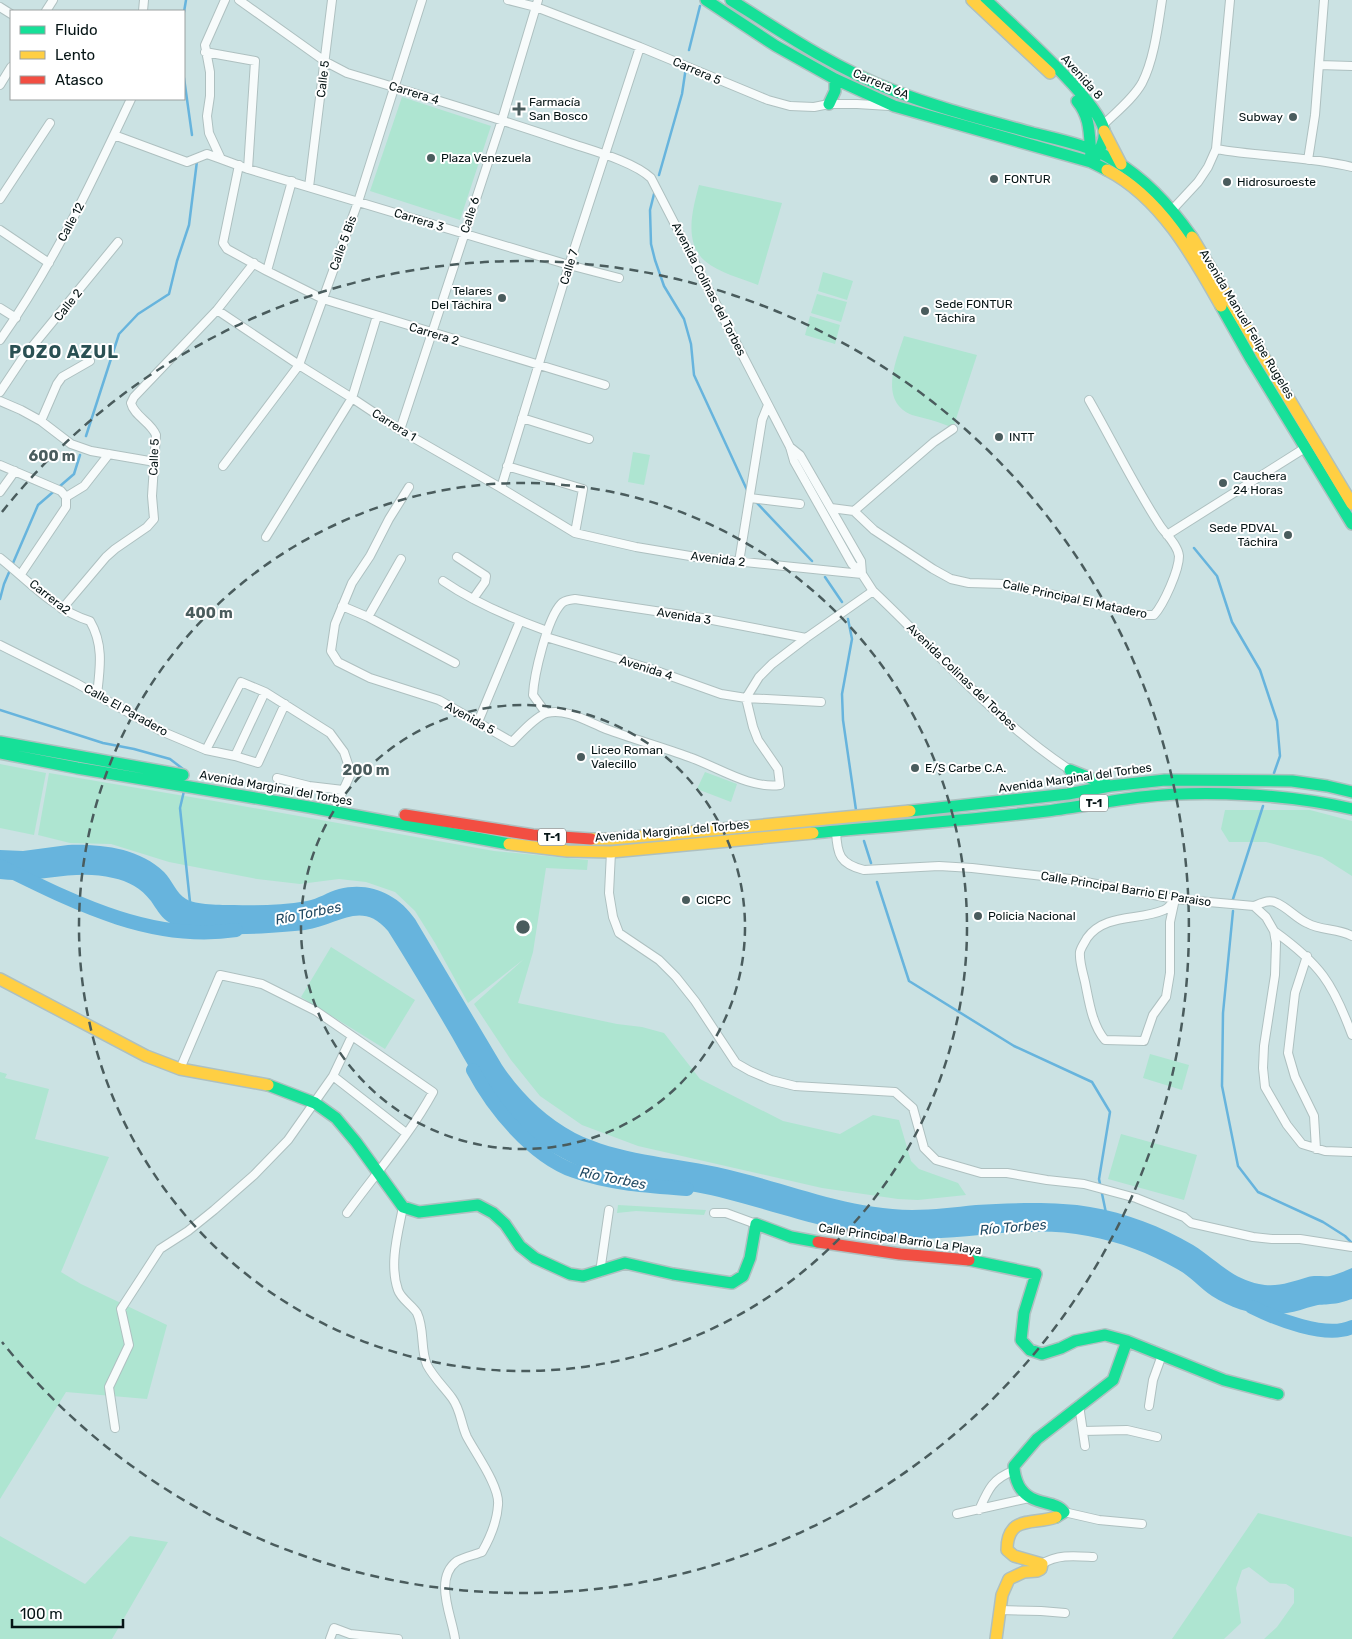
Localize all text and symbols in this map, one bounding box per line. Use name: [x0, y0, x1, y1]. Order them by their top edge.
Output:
legend: [10, 10, 185, 100]
text: Fluido: [55, 21, 98, 39]
text: Lento: [55, 46, 95, 64]
street label: Avenida 8: [1058, 52, 1106, 102]
street label: Carrera 5: [671, 54, 723, 88]
street label: Calle 5: [314, 60, 332, 98]
street label: Carrera 6A: [851, 66, 911, 102]
text: Atasco: [55, 71, 103, 89]
street label: Carrera 4: [387, 79, 441, 107]
place label: Farmacía San Bosco: [529, 95, 588, 123]
marker: Farmacía San Bosco: [513, 103, 525, 115]
place label: Subway: [1239, 110, 1283, 124]
marker: Subway: [1287, 111, 1299, 123]
place label: Plaza Venezuela: [441, 151, 531, 165]
marker: Plaza Venezuela: [425, 152, 437, 164]
place label: FONTUR: [1004, 172, 1051, 186]
marker: FONTUR: [988, 173, 1000, 185]
place label: Hidrosuroeste: [1237, 175, 1316, 189]
marker: Hidrosuroeste: [1221, 176, 1233, 188]
street label: Calle 6: [458, 195, 482, 235]
street label: Calle 12: [55, 200, 87, 244]
street label: Carrera 3: [392, 206, 446, 234]
street label: Calle 5 Bis: [327, 214, 359, 272]
street label: Avenida Colinas del Torbes: [669, 220, 749, 358]
street label: Avenida Manuel Felipe Rugeles: [1197, 247, 1297, 401]
street label: Calle 7: [557, 248, 581, 286]
place label: Telares Del Táchira: [431, 284, 492, 312]
street label: Calle 2: [51, 286, 85, 324]
marker: Telares Del Táchira: [496, 292, 508, 304]
place label: Sede FONTUR Táchira: [935, 297, 1013, 325]
marker: Sede FONTUR Táchira: [919, 305, 931, 317]
street label: Carrera 2: [407, 320, 461, 348]
district label: POZO AZUL: [9, 341, 119, 363]
street label: Carrera 1: [369, 406, 419, 444]
place label: INTT: [1009, 430, 1035, 444]
marker: INTT: [993, 431, 1005, 443]
street label: Calle 5: [146, 438, 162, 476]
text: 600 m: [28, 447, 76, 465]
place label: Cauchera 24 Horas: [1233, 469, 1287, 497]
marker: Cauchera 24 Horas: [1217, 477, 1229, 489]
place label: Sede PDVAL Táchira: [1209, 521, 1278, 549]
marker: Sede PDVAL Táchira: [1282, 529, 1294, 541]
street label: Avenida 2: [690, 549, 746, 569]
street label: Carrera2: [27, 577, 73, 617]
street label: Calle Principal El Matadero: [1001, 577, 1149, 621]
text: 400 m: [185, 604, 233, 622]
street label: Avenida 3: [656, 605, 712, 627]
street label: Avenida Colinas del Torbes: [904, 621, 1020, 733]
street label: Avenida 4: [618, 653, 675, 683]
street label: Calle El Paradero: [82, 681, 170, 739]
street label: Avenida 5: [443, 699, 497, 737]
place label: Liceo Roman Valecillo: [591, 743, 663, 771]
marker: Liceo Roman Valecillo: [575, 751, 587, 763]
street label: Avenida Marginal del Torbes: [997, 760, 1153, 796]
text: 200 m: [342, 761, 390, 779]
place label: E/S Carbe C.A.: [925, 761, 1006, 775]
marker: E/S Carbe C.A.: [909, 762, 921, 774]
street label: Avenida Marginal del Torbes: [199, 768, 353, 808]
road number: T-1: [1080, 794, 1108, 811]
street label: Avenida Marginal del Torbes: [594, 817, 750, 845]
road number: T-1: [538, 829, 566, 846]
street label: Calle Principal Barrio El Paraiso: [1040, 869, 1212, 909]
place label: CICPC: [696, 893, 731, 907]
marker: CICPC: [680, 894, 692, 906]
water label: Río Torbes: [273, 898, 343, 929]
place label: Policia Nacional: [988, 909, 1076, 923]
marker: Policia Nacional: [972, 910, 984, 922]
centre of rings: [514, 918, 532, 936]
water label: Río Torbes: [578, 1164, 647, 1193]
water label: Río Torbes: [979, 1216, 1047, 1239]
street label: Calle Principal Barrio La Playa: [817, 1221, 983, 1257]
scale bar: [12, 1596, 124, 1628]
text: 100 m: [20, 1605, 62, 1623]

